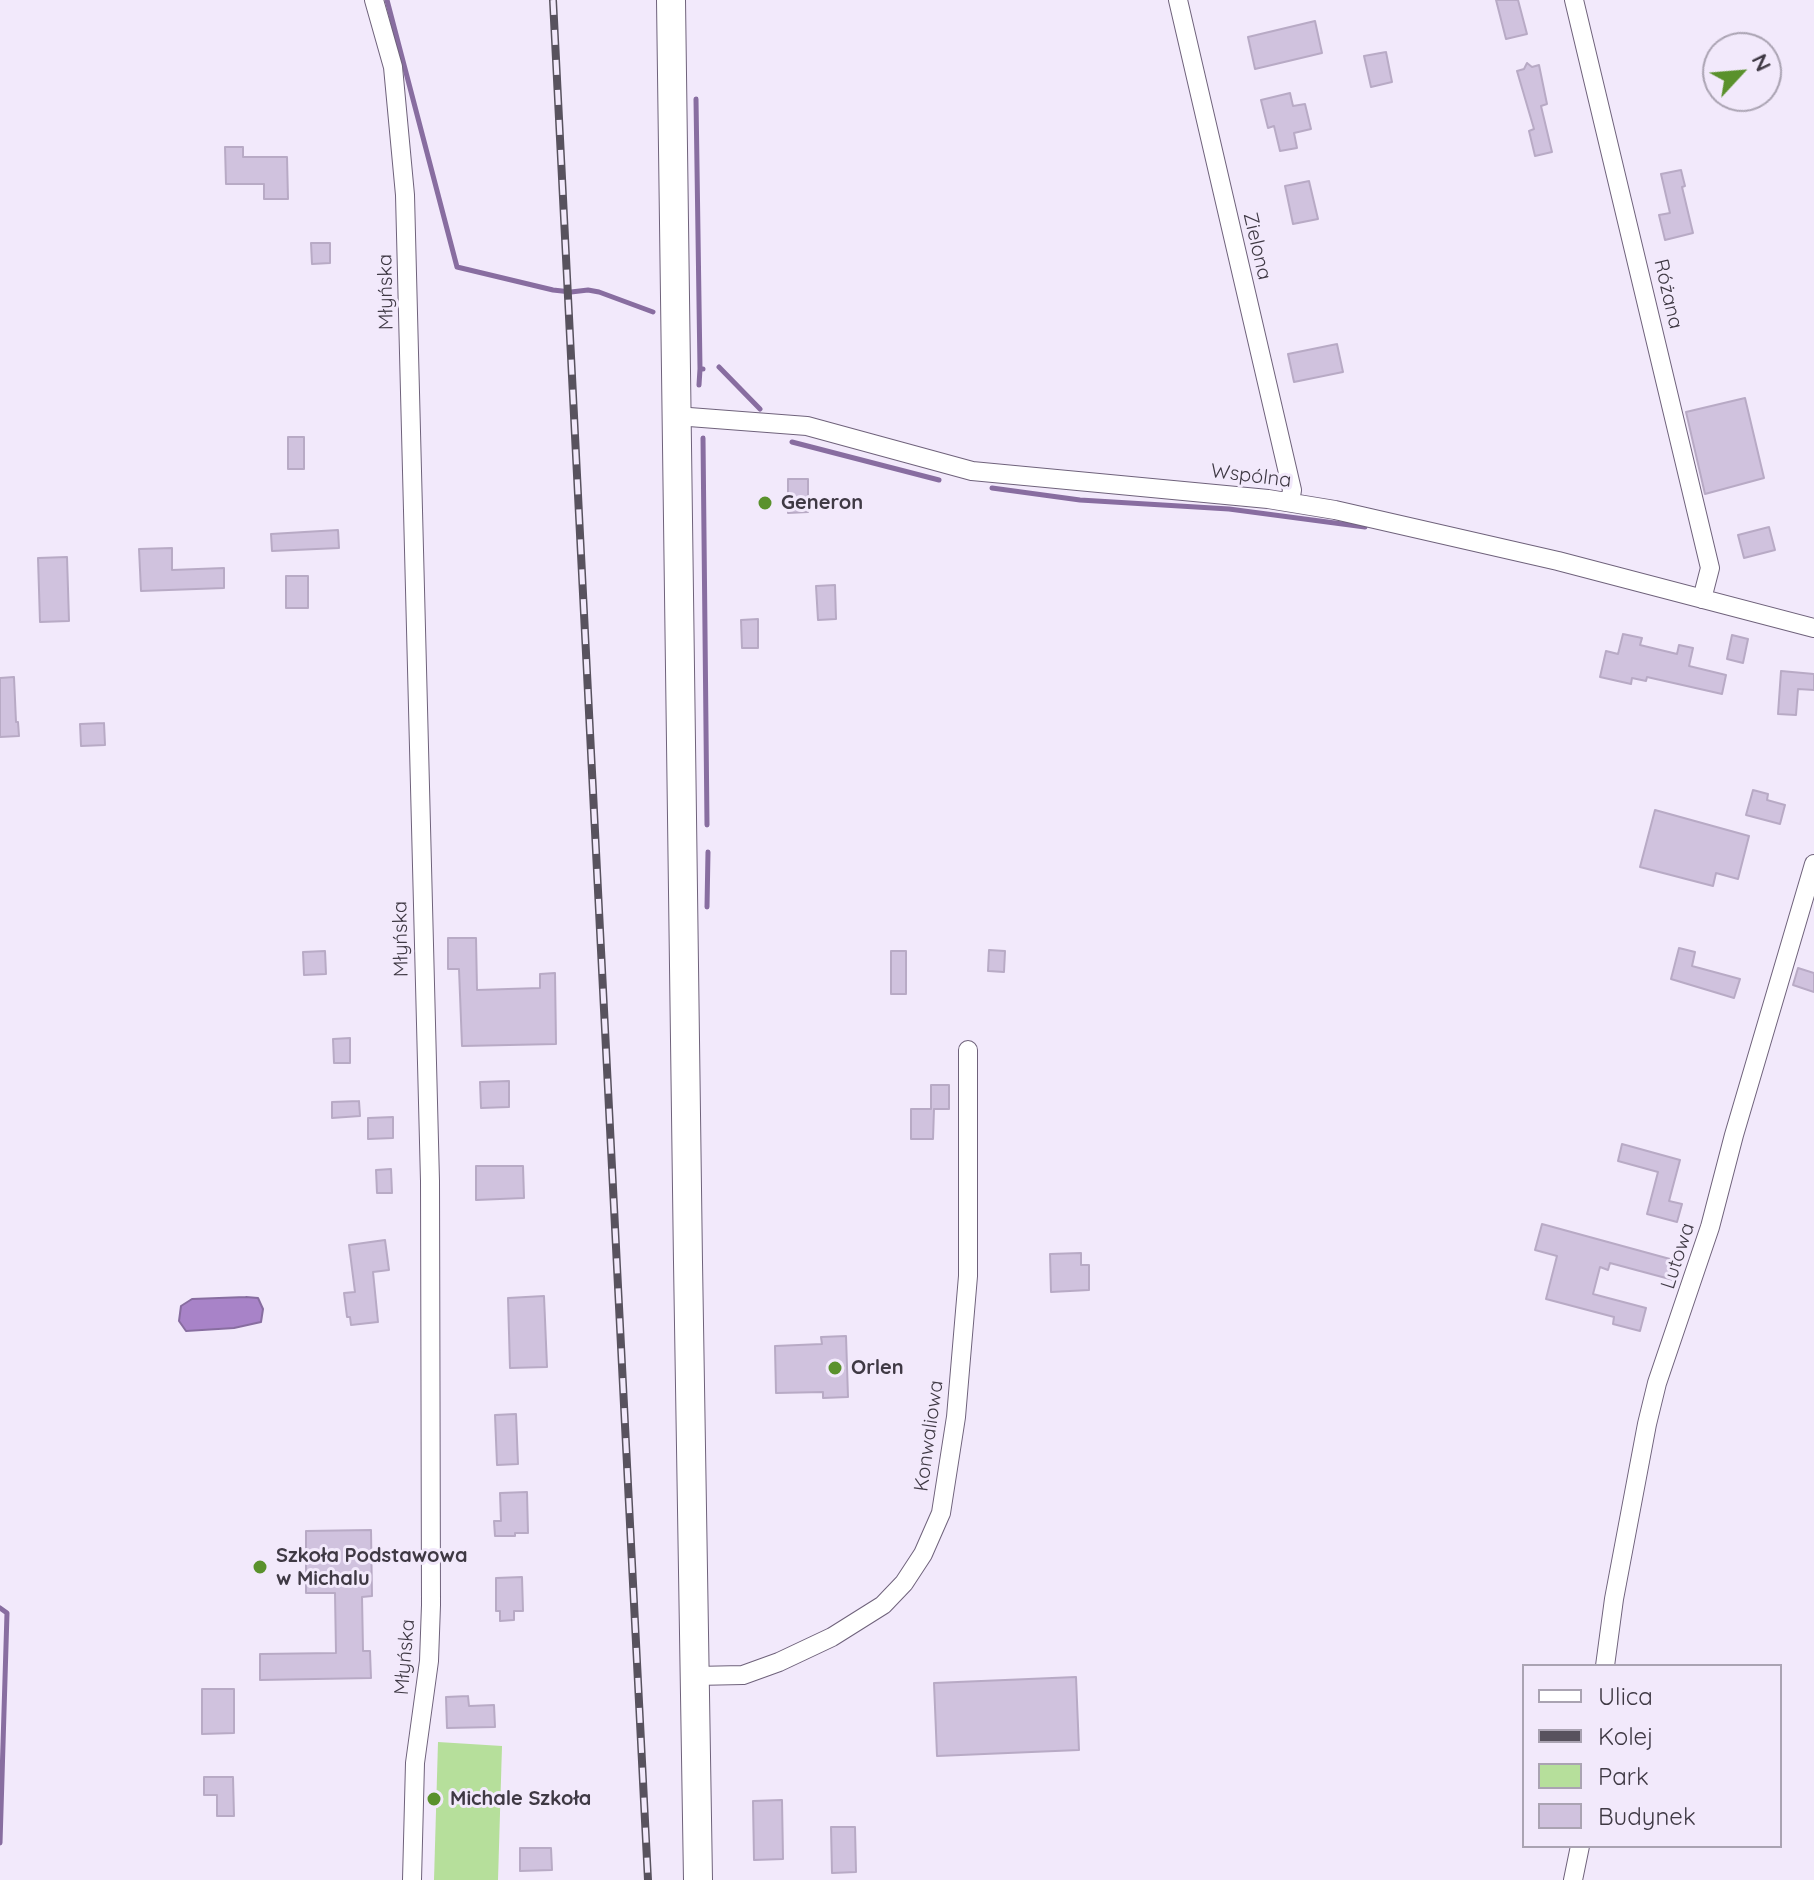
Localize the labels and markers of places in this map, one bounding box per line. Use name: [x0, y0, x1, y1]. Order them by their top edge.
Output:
place label: Generon: [781, 491, 863, 515]
marker: Generon: [756, 494, 774, 512]
place label: Orlen: [851, 1356, 904, 1380]
marker: Orlen: [826, 1359, 844, 1377]
place label: Szkoła Podstawowa w Michalu: [276, 1544, 468, 1591]
marker: Szkoła Podstawowa w Michalu: [251, 1558, 269, 1576]
place label: Michale Szkoła: [450, 1787, 591, 1811]
marker: Michale Szkoła: [425, 1790, 443, 1808]

